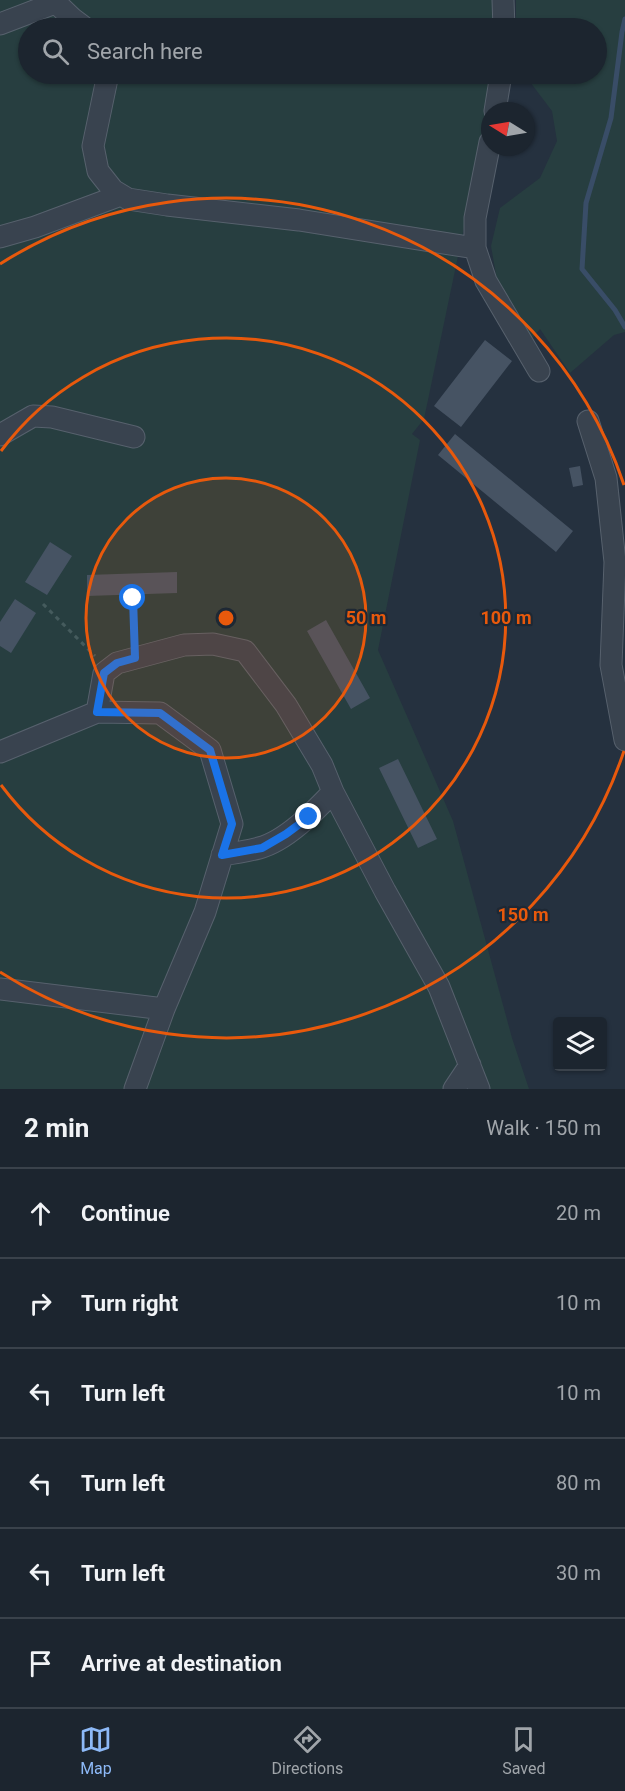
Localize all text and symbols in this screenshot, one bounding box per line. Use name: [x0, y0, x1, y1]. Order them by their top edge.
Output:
search box: [18, 18, 607, 84]
icon: search: [39, 35, 72, 68]
text: Search here: [87, 39, 203, 64]
north arrow: [481, 102, 535, 156]
route start: [119, 584, 145, 610]
text: 50 m: [346, 607, 386, 628]
text: 100 m: [480, 607, 532, 628]
centre of rings: [216, 608, 236, 628]
route end: [295, 803, 321, 829]
text: 150 m: [497, 904, 549, 925]
map controls: [553, 1017, 607, 1071]
button: layers: [553, 1017, 607, 1071]
text: 2 min: [24, 1113, 89, 1143]
text: Walk · 150 m: [486, 1116, 601, 1140]
icon: ahead: [24, 1197, 57, 1230]
text: Continue: [81, 1201, 170, 1226]
text: 20 m: [556, 1201, 601, 1225]
icon: right: [24, 1287, 57, 1320]
text: Turn right: [81, 1291, 178, 1316]
text: 10 m: [556, 1291, 601, 1315]
icon: left: [24, 1377, 57, 1410]
text: Turn left: [81, 1381, 165, 1406]
text: 10 m: [556, 1381, 601, 1405]
icon: left: [24, 1467, 57, 1500]
text: Turn left: [81, 1471, 165, 1496]
text: 80 m: [556, 1471, 601, 1495]
icon: left: [24, 1557, 57, 1590]
text: Turn left: [81, 1561, 165, 1586]
text: 30 m: [556, 1561, 601, 1585]
icon: arrive: [24, 1647, 57, 1680]
text: Arrive at destination: [81, 1651, 282, 1676]
tab: Map: [79, 1723, 112, 1778]
tab: Directions: [271, 1723, 343, 1778]
tab: Saved: [502, 1723, 546, 1778]

